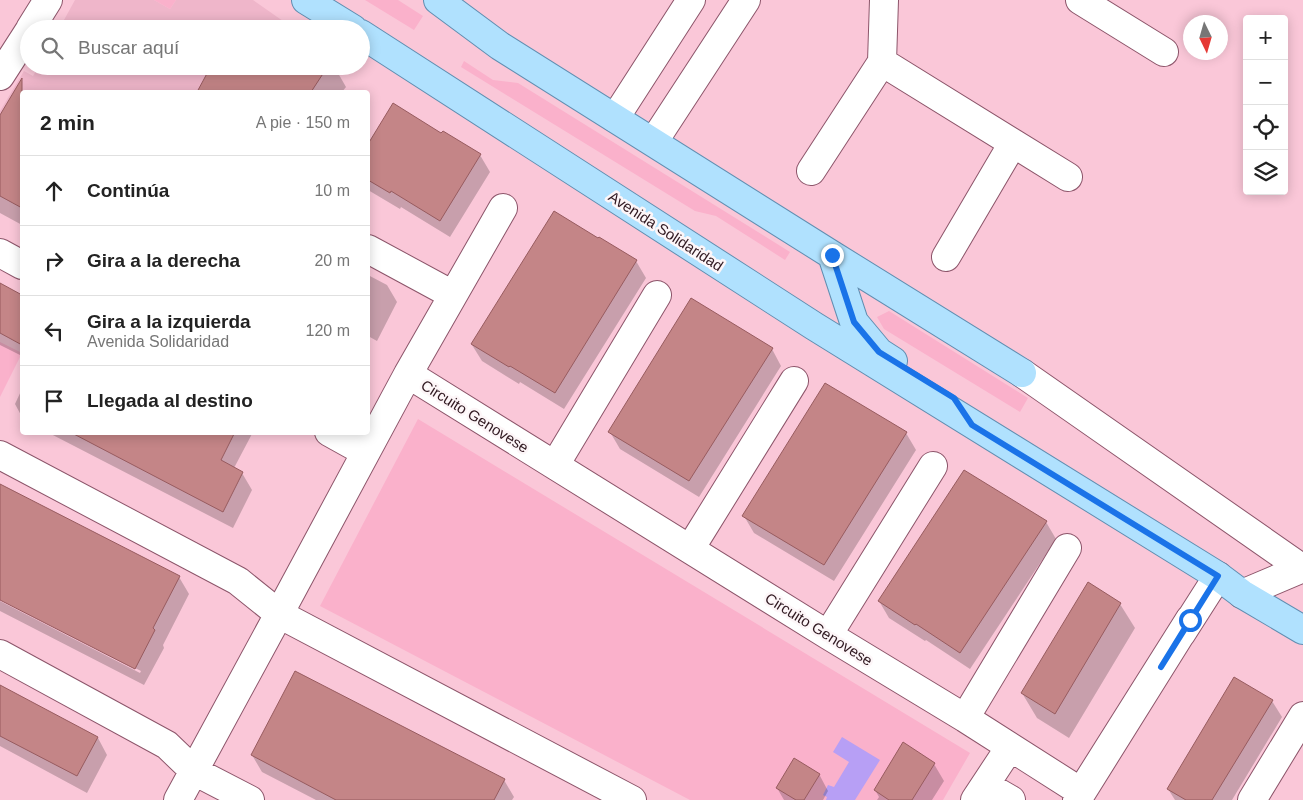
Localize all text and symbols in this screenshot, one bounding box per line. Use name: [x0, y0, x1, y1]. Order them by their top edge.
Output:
north arrow: [1183, 15, 1228, 60]
map controls: [1243, 15, 1288, 195]
button: +: [1243, 15, 1288, 60]
search box: [20, 20, 370, 75]
icon: search: [38, 34, 66, 62]
text: Buscar aquí: [78, 37, 179, 58]
button: −: [1243, 60, 1288, 105]
button: locate: [1243, 105, 1288, 150]
text: 2 min: [40, 111, 95, 134]
text: A pie · 150 m: [256, 114, 350, 131]
button: layers: [1243, 150, 1288, 195]
icon: ahead: [40, 177, 68, 205]
text: Continúa: [87, 180, 169, 201]
text: 10 m: [314, 182, 350, 199]
street label: Avenida Solidaridad: [606, 188, 726, 274]
route end: [821, 244, 844, 267]
icon: right: [40, 247, 68, 275]
text: Gira a la derecha: [87, 250, 240, 271]
text: 20 m: [314, 252, 350, 269]
text: Gira a la izquierda: [87, 311, 251, 332]
icon: left: [40, 317, 68, 345]
text: 120 m: [306, 322, 350, 339]
text: Avenida Solidaridad: [87, 333, 229, 350]
street label: Circuito Genovese: [418, 376, 532, 456]
icon: arrive: [40, 387, 68, 415]
text: Llegada al destino: [87, 390, 253, 411]
street label: Circuito Genovese: [762, 589, 876, 669]
route start: [1179, 609, 1202, 632]

